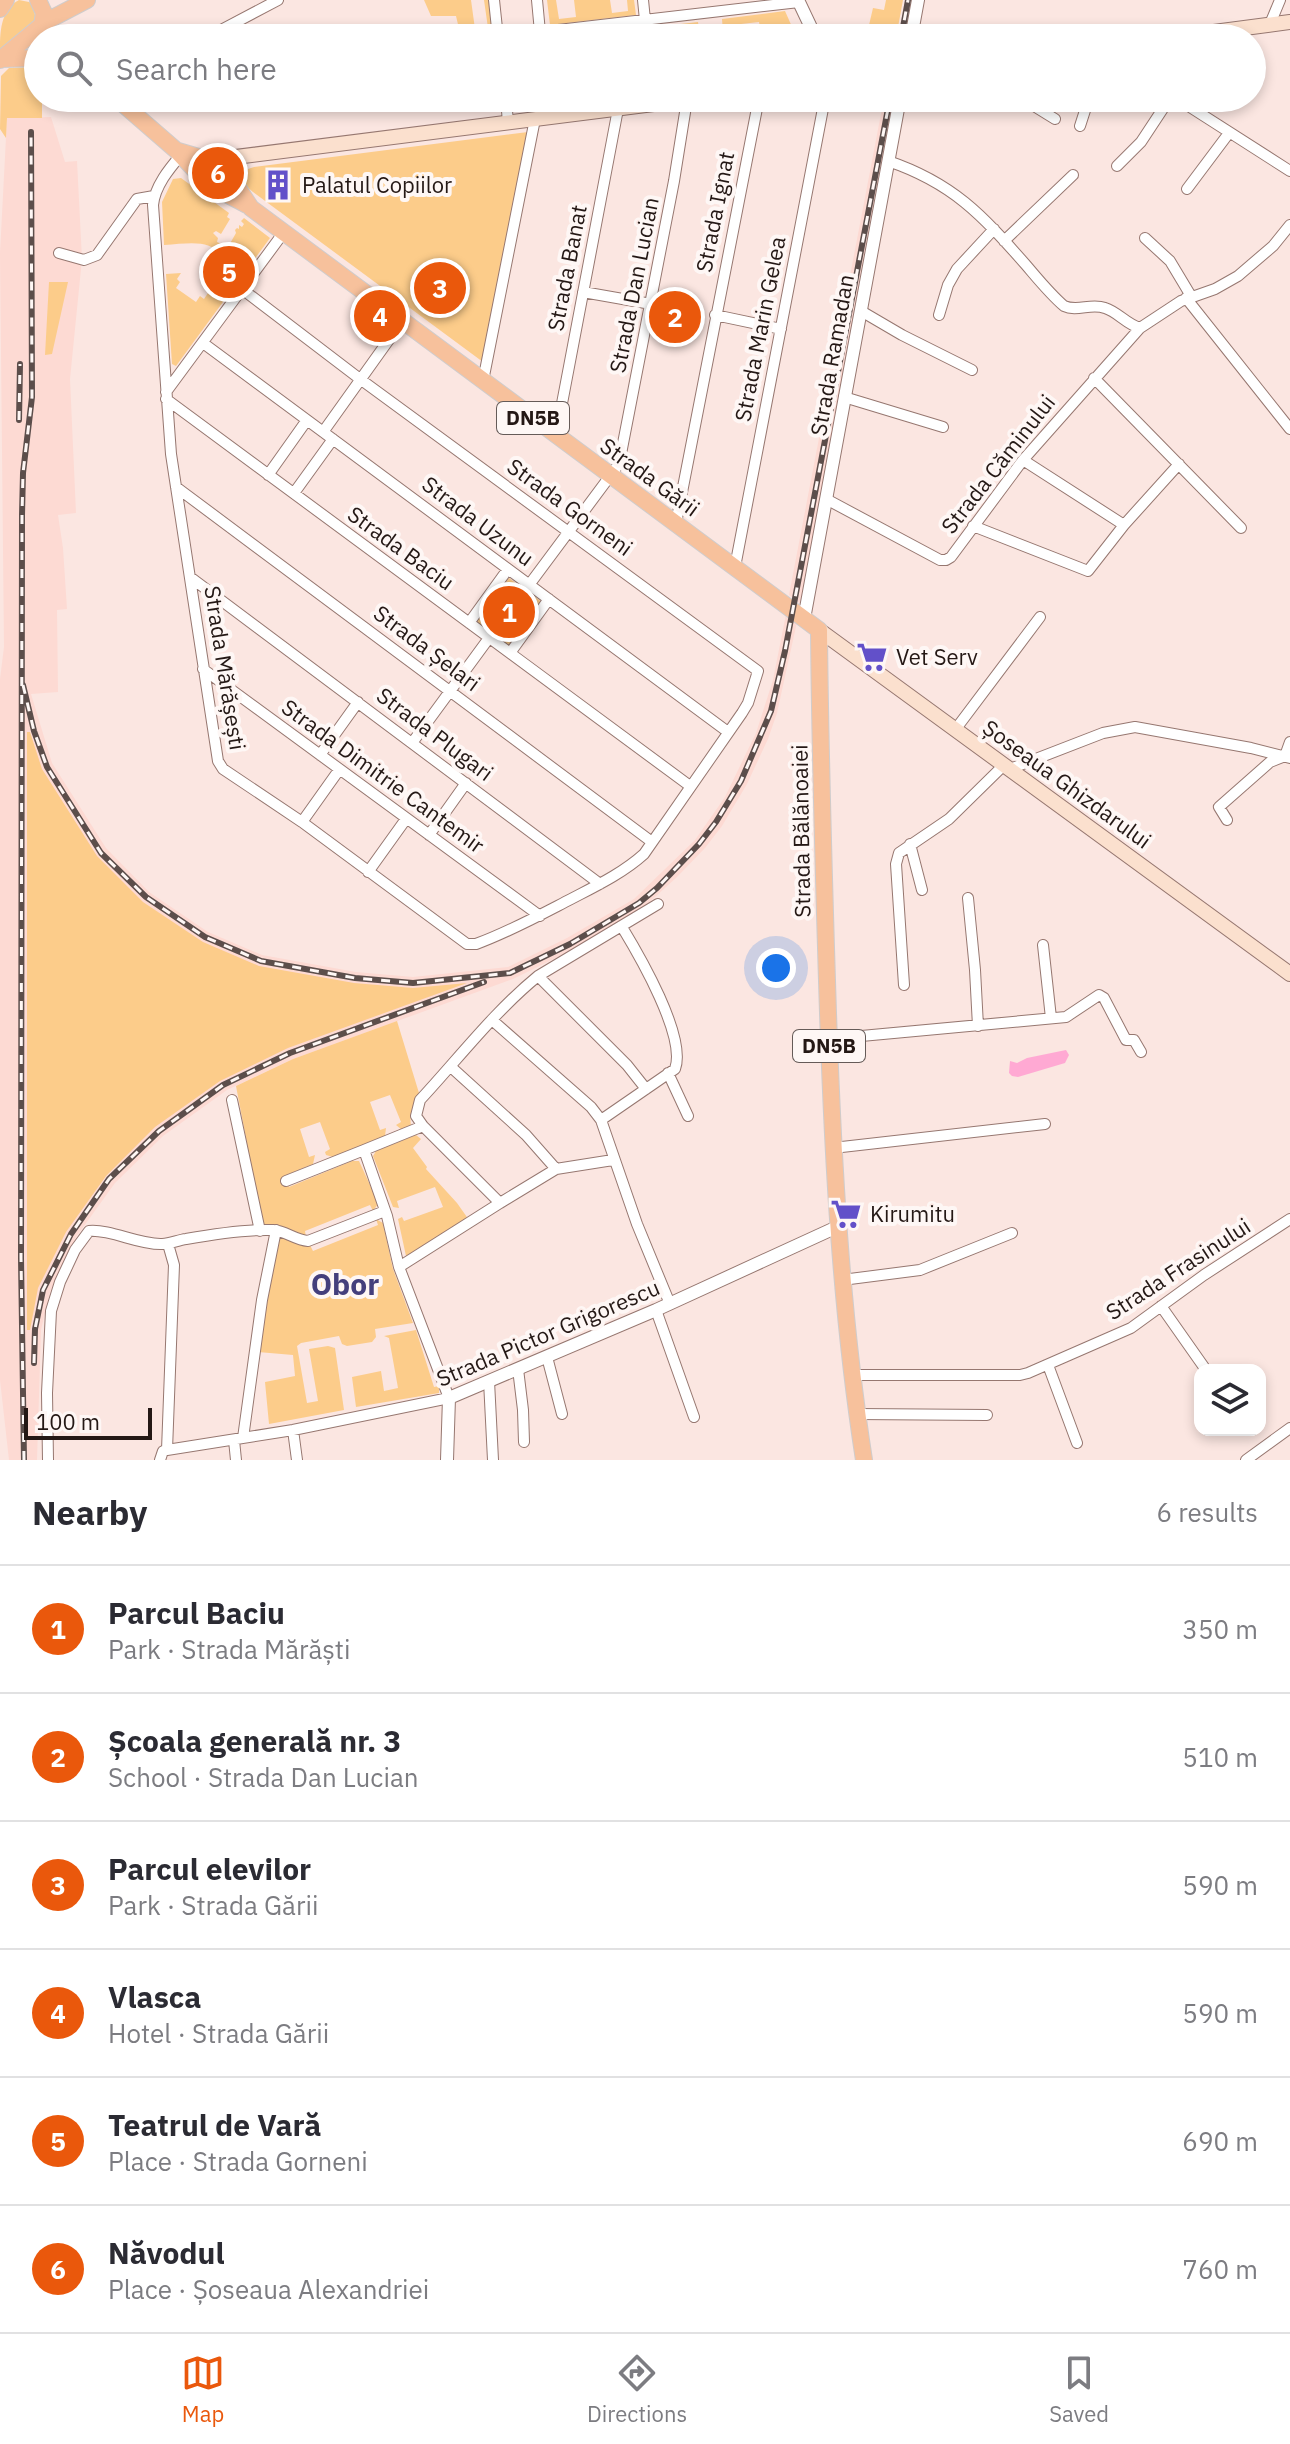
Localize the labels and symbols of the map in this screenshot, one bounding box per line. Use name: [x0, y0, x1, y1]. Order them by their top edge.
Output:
pin: 6: [192, 143, 244, 203]
street label: Strada Ignat: [689, 149, 740, 275]
building icon: Palatul Copiilor: [261, 168, 295, 202]
place label: Palatul Copiilor: [302, 170, 452, 199]
street label: Strada Dan Lucian: [602, 195, 665, 375]
street label: Strada Banat: [540, 202, 593, 334]
street label: Strada Marin Gelea: [727, 234, 792, 424]
pin: 5: [203, 242, 255, 302]
pin: 3: [414, 258, 466, 318]
street label: Strada Ramadan: [803, 272, 860, 438]
pin: 4: [354, 286, 406, 346]
pin: 2: [649, 287, 701, 347]
street label: Strada Căminului: [934, 388, 1061, 539]
road number: DN5B: [497, 402, 569, 434]
street label: Strada Gării: [595, 431, 706, 522]
street label: Strada Gorneni: [502, 451, 639, 562]
street label: Strada Uzunu: [417, 469, 540, 572]
street label: Strada Baciu: [342, 499, 460, 596]
pin: 1: [483, 582, 535, 642]
street label: Strada Mărășești: [198, 584, 253, 752]
street label: Strada Șelari: [368, 598, 486, 697]
supermarket icon: Vet Serv: [855, 640, 889, 674]
place label: Vet Serv: [896, 642, 978, 671]
street label: Strada Plugari: [371, 680, 499, 787]
street label: Strada Dimitrie Cantemir: [276, 692, 490, 859]
street label: Șoseaua Ghizdarului: [977, 713, 1157, 855]
street label: Strada Bălănoaiei: [784, 744, 817, 918]
your location: [756, 948, 796, 988]
road number: DN5B: [793, 1030, 865, 1062]
supermarket icon: Kirumitu: [829, 1197, 863, 1231]
place label: Kirumitu: [870, 1199, 955, 1228]
street label: Strada Frasinului: [1100, 1211, 1256, 1326]
district label: Obor: [311, 1264, 379, 1303]
street label: Strada Pictor Grigorescu: [432, 1272, 664, 1393]
scale bar: [24, 1404, 152, 1440]

